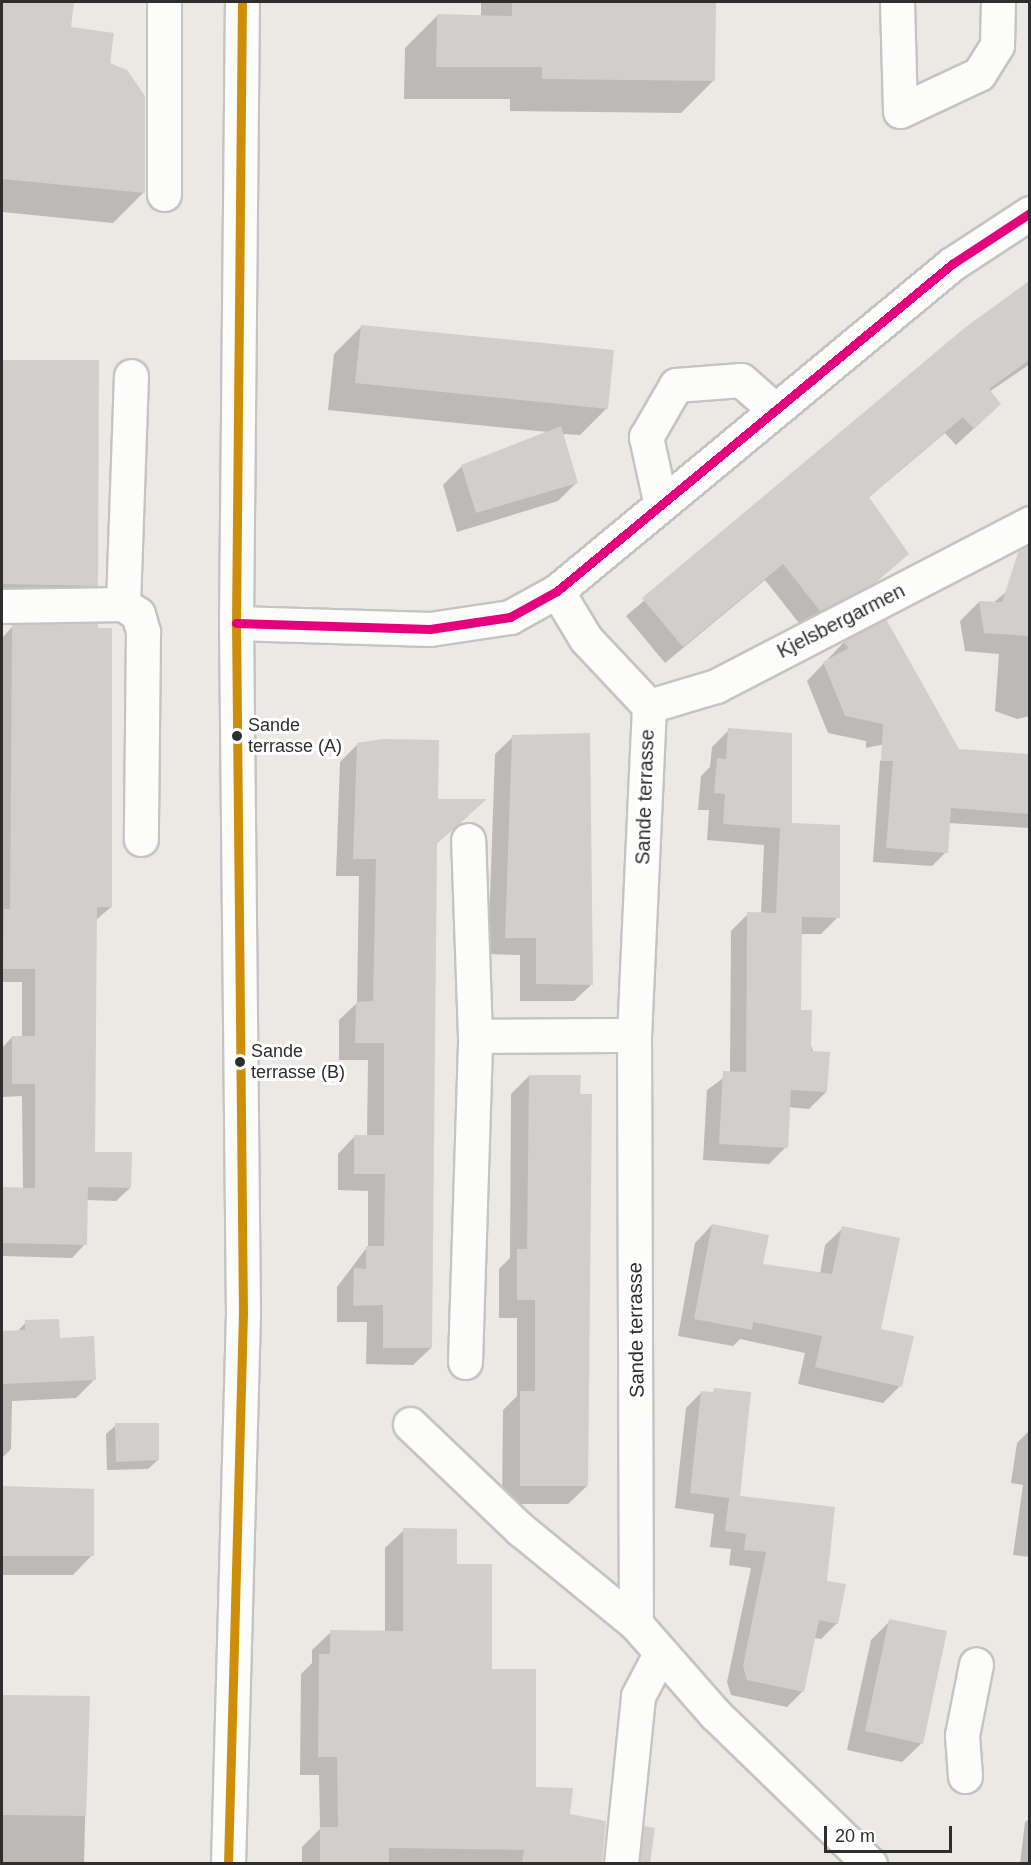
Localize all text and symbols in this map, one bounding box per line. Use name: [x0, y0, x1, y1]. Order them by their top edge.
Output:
street label: Kjelsbergarmen: [773, 579, 909, 663]
place label: Sande terrasse (A): [248, 715, 342, 758]
street label: Sande terrasse: [631, 729, 659, 865]
marker: Sande terrasse (A): [231, 730, 243, 742]
place label: Sande terrasse (B): [251, 1041, 345, 1084]
marker: Sande terrasse (B): [234, 1056, 246, 1068]
street label: Sande terrasse: [623, 1262, 649, 1398]
scale bar: [827, 1814, 954, 1852]
text: 20 m: [835, 1826, 875, 1846]

